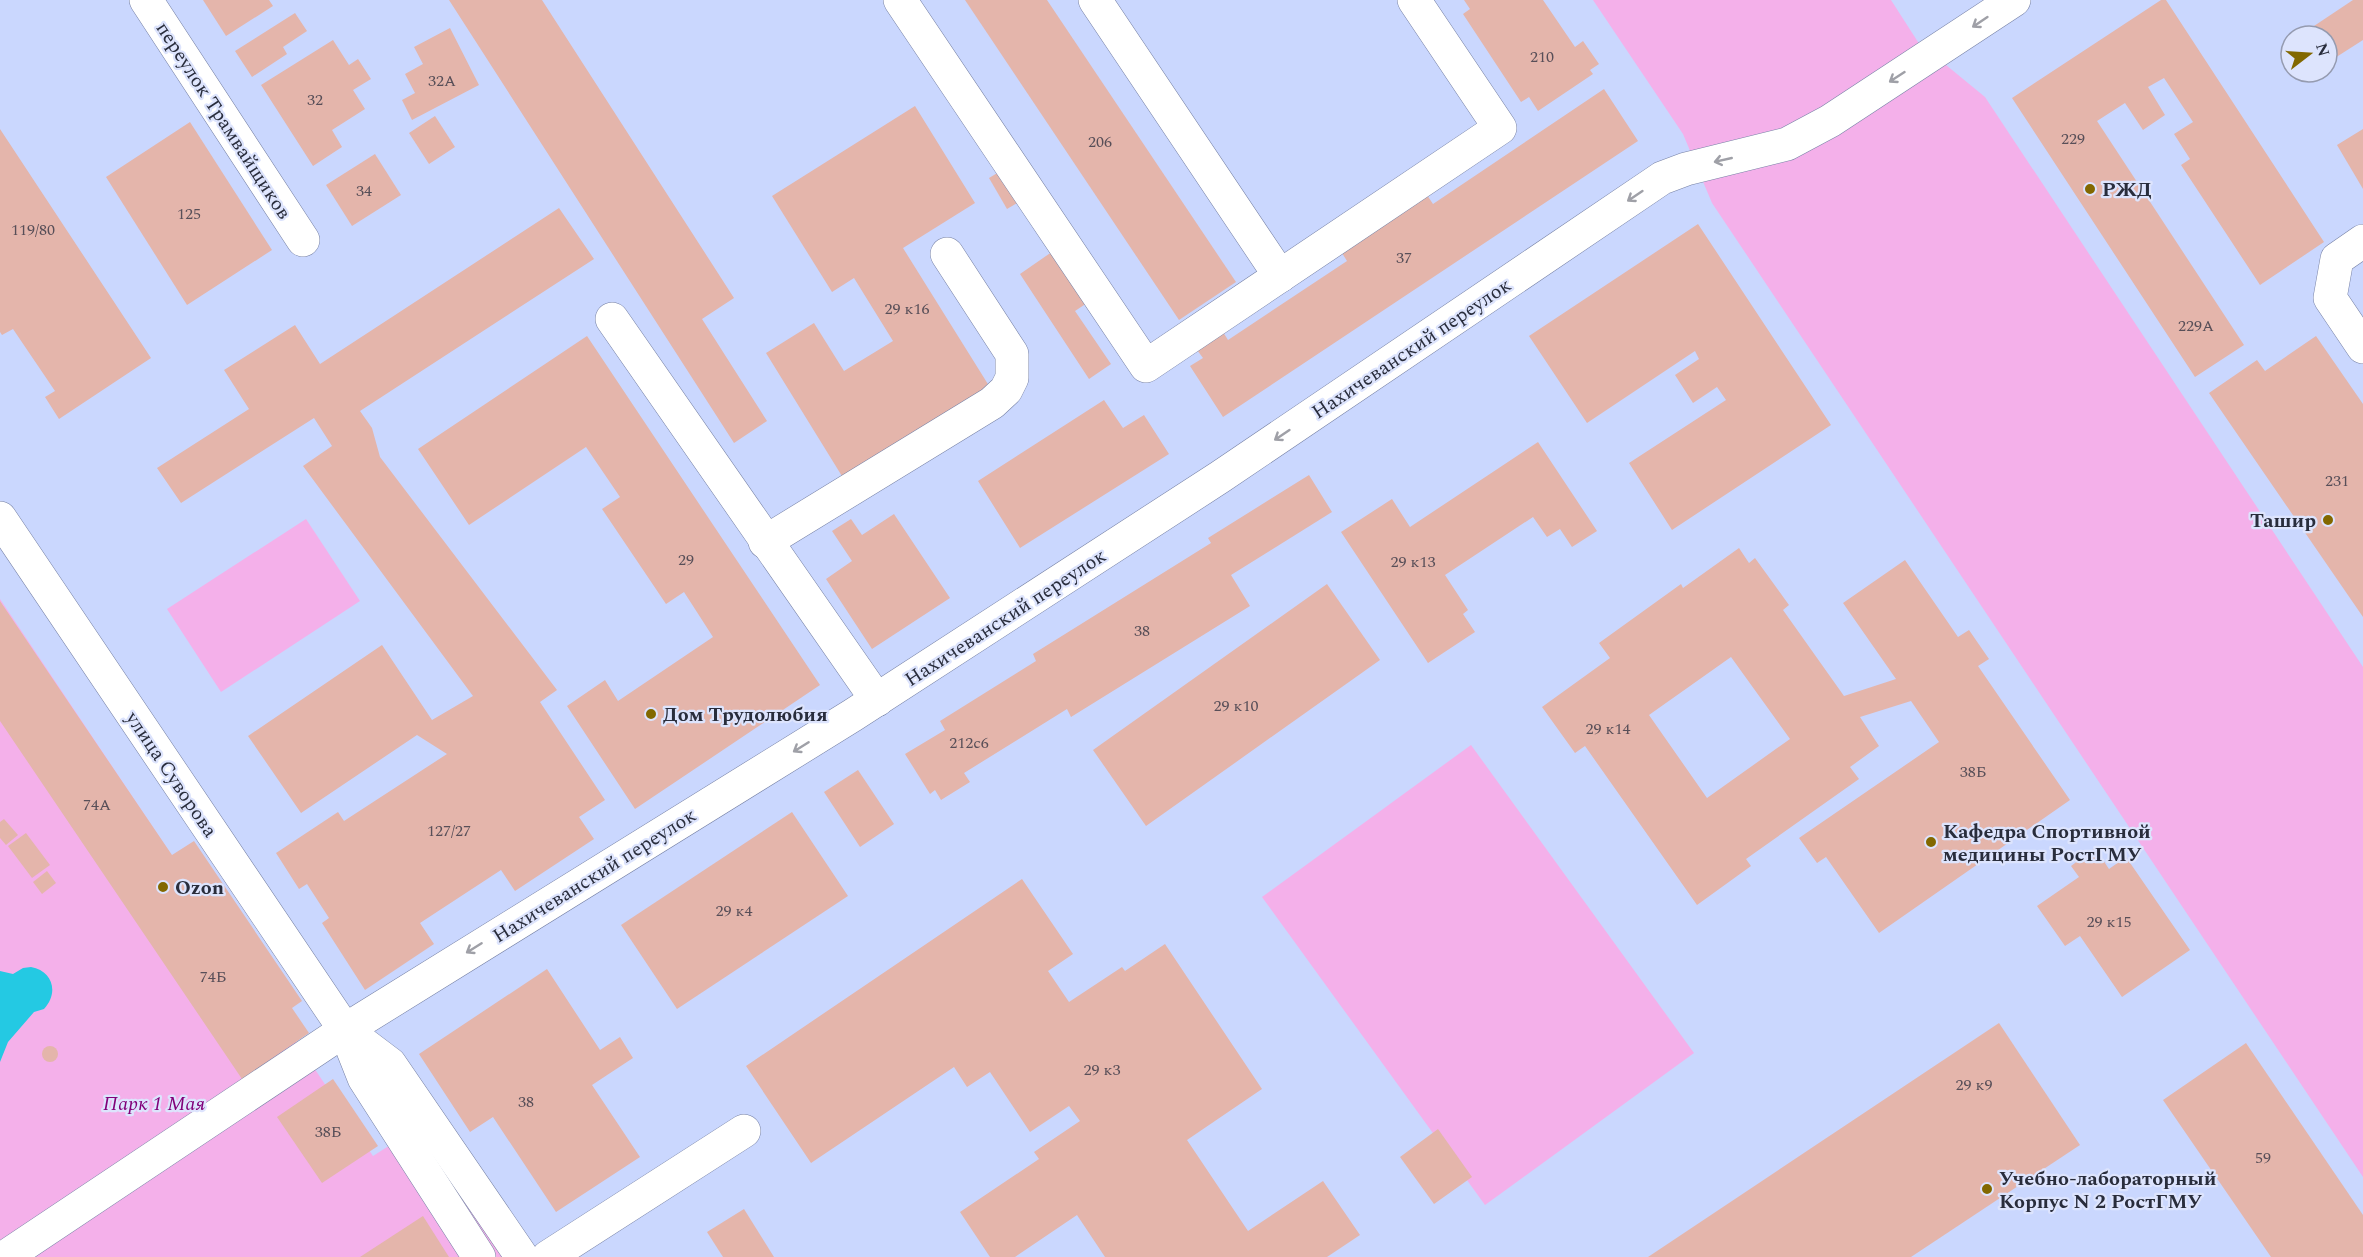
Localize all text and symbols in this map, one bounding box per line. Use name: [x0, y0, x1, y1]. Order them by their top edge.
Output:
street label: переулок Трамвайщиков: [148, 16, 298, 225]
one-way arrow: [1972, 17, 1989, 29]
north arrow: [2279, 24, 2339, 84]
text: N: [2309, 40, 2336, 60]
house number: 210: [1530, 45, 1554, 69]
house number: 32А: [428, 69, 456, 93]
one-way arrow: [1889, 71, 1906, 83]
house number: 32: [307, 88, 323, 112]
house number: 229: [2061, 127, 2085, 151]
house number: 206: [1088, 130, 1112, 154]
one-way arrow: [1714, 155, 1733, 167]
place label: РЖД: [2102, 175, 2152, 205]
house number: 34: [356, 179, 372, 203]
marker: РЖД: [2083, 182, 2097, 196]
one-way arrow: [1627, 190, 1643, 202]
house number: 125: [177, 202, 201, 226]
house number: 119/80: [11, 218, 55, 242]
house number: 37: [1396, 246, 1412, 270]
street label: Нахичеванский переулок: [1306, 271, 1517, 427]
house number: 29 к16: [885, 297, 929, 321]
house number: 229А: [2178, 314, 2214, 338]
one-way arrow: [1274, 429, 1291, 441]
house number: 231: [2325, 469, 2349, 493]
place label: Ташир: [2250, 506, 2316, 536]
marker: Ташир: [2321, 513, 2335, 527]
street label: Нахичеванский переулок: [899, 541, 1112, 694]
house number: 29: [678, 548, 694, 572]
house number: 29 к13: [1391, 550, 1435, 574]
house number: 38: [1134, 619, 1150, 643]
house number: 29 к10: [1214, 694, 1258, 718]
place label: Дом Трудолюбия: [663, 700, 828, 730]
street label: улица Суворова: [117, 705, 225, 844]
marker: Дом Трудолюбия: [644, 707, 658, 721]
house number: 29 к14: [1586, 717, 1630, 741]
house number: 212с6: [949, 731, 989, 755]
one-way arrow: [793, 741, 810, 753]
house number: 38Б: [1960, 760, 1986, 784]
house number: 74А: [83, 793, 111, 817]
street label: Нахичеванский переулок: [487, 801, 702, 951]
place label: Кафедра Спортивной медицины РостГМУ: [1943, 817, 2151, 870]
house number: 127/27: [427, 819, 471, 843]
marker: Кафедра Спортивной медицины РостГМУ: [1924, 835, 1938, 849]
place label: Ozon: [175, 873, 224, 903]
marker: Ozon: [156, 880, 170, 894]
house number: 29 к4: [716, 899, 752, 923]
house number: 29 к15: [2087, 910, 2131, 934]
one-way arrow: [466, 942, 483, 955]
house number: 74Б: [200, 965, 226, 989]
house number: 29 к3: [1084, 1058, 1120, 1082]
house number: 29 к9: [1956, 1073, 1992, 1097]
park label: Парк 1 Мая: [103, 1089, 205, 1119]
house number: 38: [518, 1090, 534, 1114]
house number: 38Б: [315, 1120, 341, 1144]
house number: 59: [2255, 1146, 2271, 1170]
place label: Учебно-лабораторный Корпус N 2 РостГМУ: [1999, 1164, 2217, 1217]
marker: Учебно-лабораторный Корпус N 2 РостГМУ: [1980, 1182, 1994, 1196]

